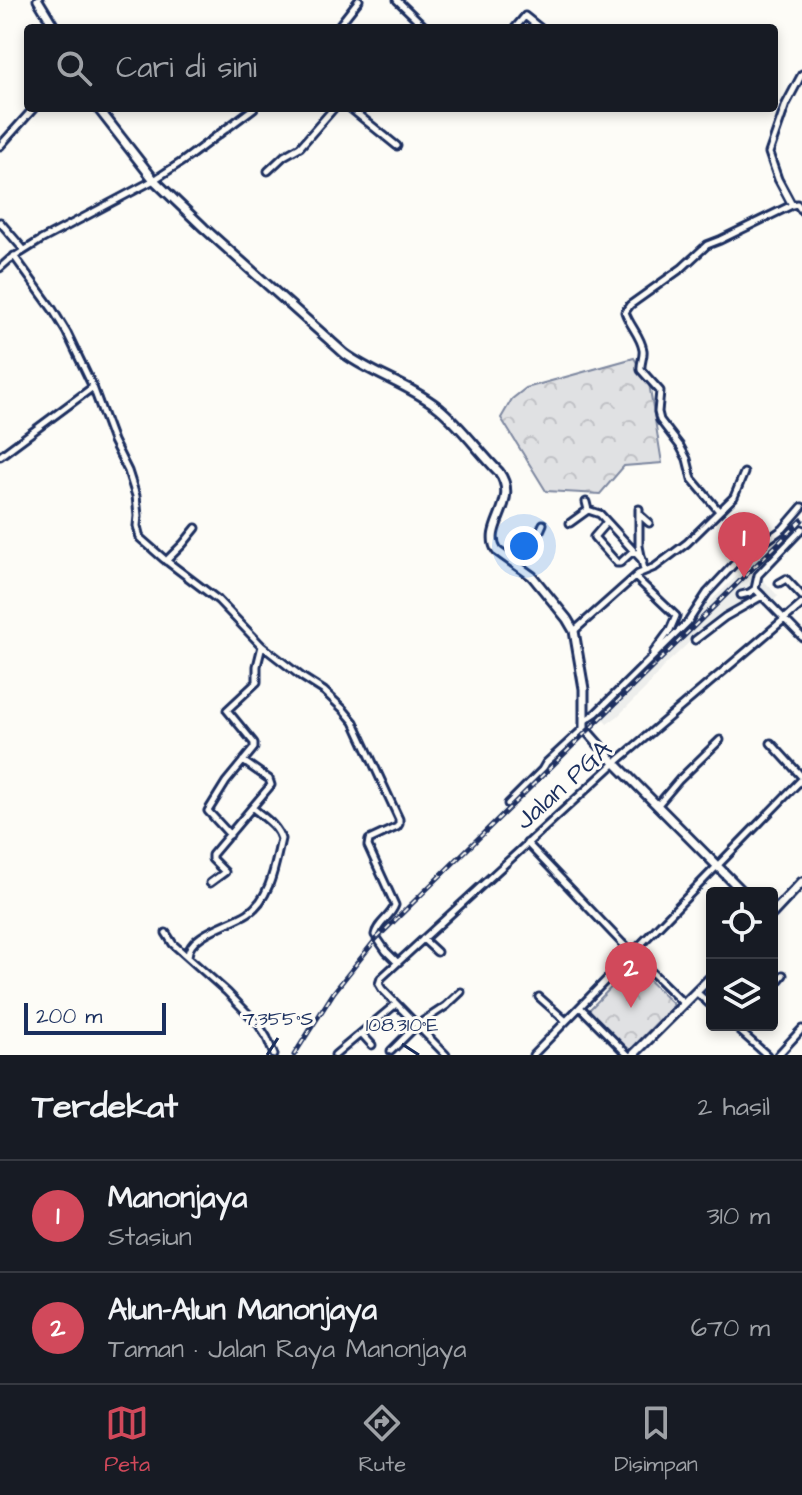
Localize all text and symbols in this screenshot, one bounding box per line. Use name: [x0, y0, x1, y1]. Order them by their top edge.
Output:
search box: [24, 24, 778, 112]
icon: search: [52, 46, 96, 90]
text: Cari di sini: [116, 47, 257, 89]
pin: 1: [718, 512, 770, 578]
your location: [504, 526, 544, 566]
street label: Jalan PGA: [507, 731, 620, 838]
map controls: [706, 887, 778, 1031]
button: locate: [706, 887, 778, 959]
pin: 2: [605, 942, 657, 1008]
button: layers: [706, 959, 778, 1031]
scale bar: [24, 999, 166, 1035]
text: 200 m: [36, 1001, 102, 1032]
text: 7.355°S: [243, 1005, 314, 1033]
text: 108.310°E: [366, 1011, 438, 1039]
text: Terdekat: [32, 1083, 178, 1131]
text: 2 hasil: [698, 1089, 770, 1125]
text: Manonjaya: [108, 1177, 247, 1219]
text: 1: [56, 1198, 60, 1234]
text: 310 m: [706, 1198, 770, 1234]
text: Stasiun: [108, 1219, 192, 1255]
text: Alun-Alun Manonjaya: [108, 1289, 377, 1331]
text: 2: [51, 1310, 65, 1346]
text: 670 m: [691, 1310, 770, 1346]
text: Taman · Jalan Raya Manonjaya: [108, 1331, 466, 1367]
tab: Peta: [104, 1401, 150, 1480]
tab: Rute: [358, 1401, 406, 1480]
tab: Disimpan: [614, 1401, 698, 1480]

